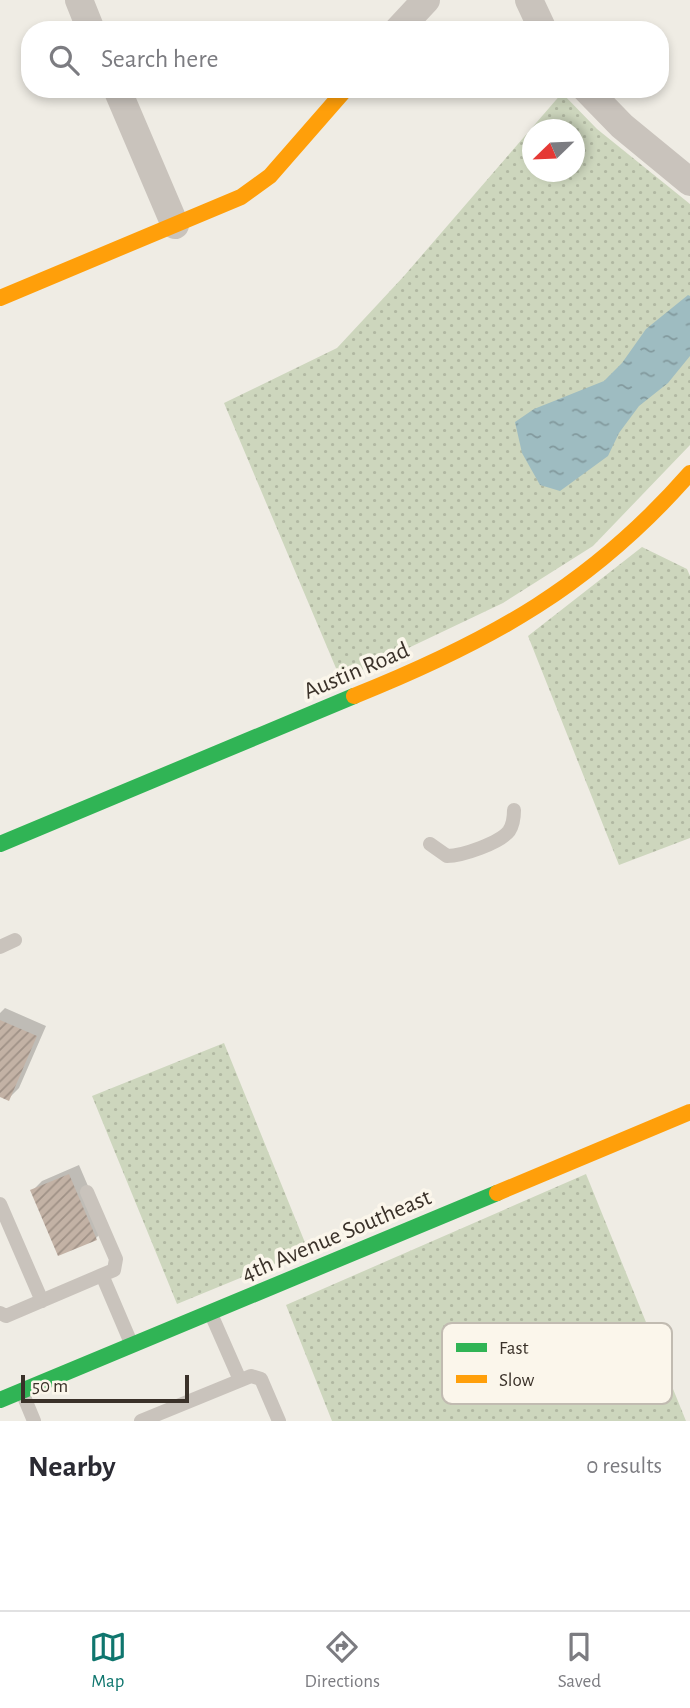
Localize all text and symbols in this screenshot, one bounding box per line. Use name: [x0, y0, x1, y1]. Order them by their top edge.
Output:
search box: [21, 21, 669, 98]
icon: search: [45, 41, 83, 79]
text: Search here: [101, 46, 219, 72]
north arrow: [522, 119, 585, 182]
street label: Austin Road: [300, 638, 413, 704]
street label: 4th Avenue Southeast: [238, 1185, 435, 1287]
legend: [442, 1323, 672, 1404]
text: Fast: [499, 1339, 529, 1358]
text: Slow: [499, 1371, 535, 1390]
scale bar: [21, 1372, 189, 1404]
text: 50 m: [32, 1377, 68, 1396]
text: Nearby: [28, 1452, 116, 1482]
text: 0 results: [586, 1455, 662, 1478]
tab: Map: [89, 1628, 127, 1693]
tab: Directions: [304, 1628, 380, 1693]
tab: Saved: [558, 1628, 601, 1693]

